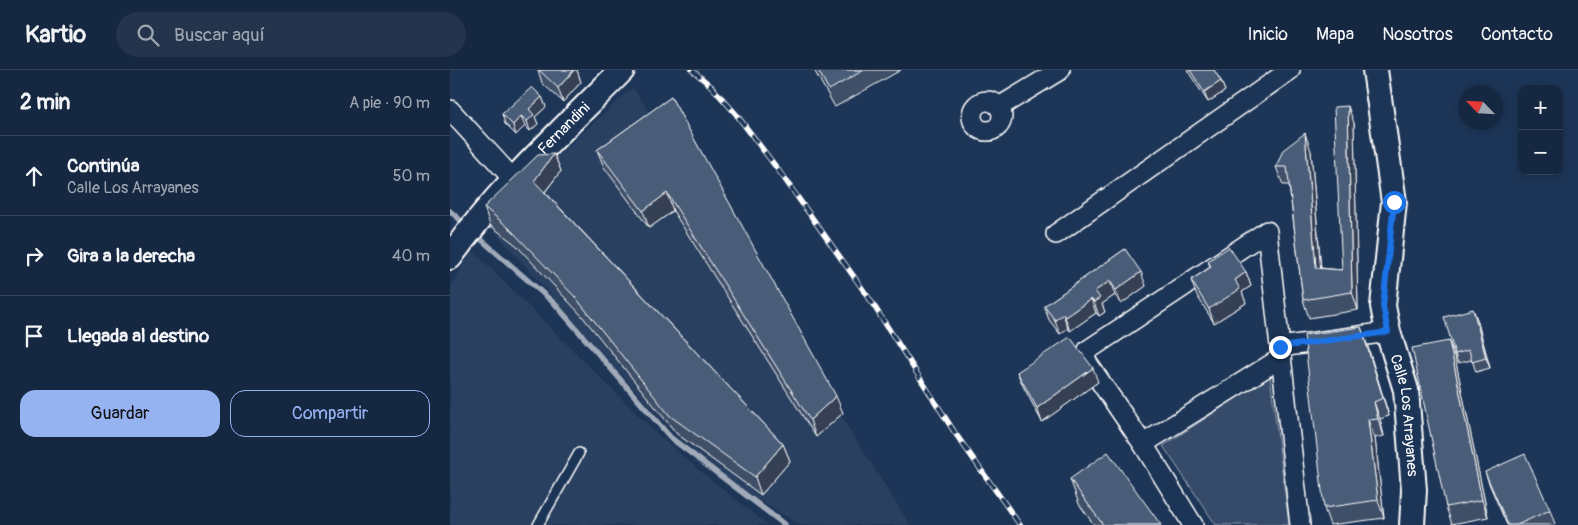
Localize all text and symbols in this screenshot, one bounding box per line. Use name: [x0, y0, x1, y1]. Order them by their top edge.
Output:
search box: [116, 12, 466, 57]
text: Kartio: [25, 20, 86, 49]
icon: search: [134, 21, 162, 49]
text: Buscar aquí: [174, 23, 265, 47]
text: Inicio: [1247, 23, 1288, 46]
text: Mapa: [1316, 23, 1354, 46]
text: Nosotros: [1382, 23, 1453, 46]
text: Contacto: [1481, 23, 1553, 46]
north arrow: [1458, 85, 1503, 130]
map controls: [1518, 85, 1563, 175]
button: +: [1518, 85, 1563, 130]
text: 2 min: [20, 89, 70, 116]
text: A pie · 90 m: [349, 93, 430, 113]
street label: Fernandini: [534, 98, 594, 159]
button: −: [1518, 130, 1563, 175]
text: Continúa: [67, 154, 140, 178]
icon: ahead: [20, 162, 48, 190]
text: 50 m: [393, 166, 430, 186]
text: Calle Los Arrayanes: [67, 178, 199, 198]
route start: [1383, 191, 1406, 214]
icon: right: [20, 242, 48, 270]
text: Gira a la derecha: [67, 244, 195, 268]
text: 40 m: [392, 246, 430, 266]
icon: arrive: [20, 322, 48, 350]
text: Llegada al destino: [67, 324, 209, 348]
route end: [1269, 336, 1292, 359]
street label: Calle Los Arrayanes: [1385, 352, 1422, 477]
button: Guardar: [20, 390, 220, 437]
button: Compartir: [230, 390, 430, 437]

